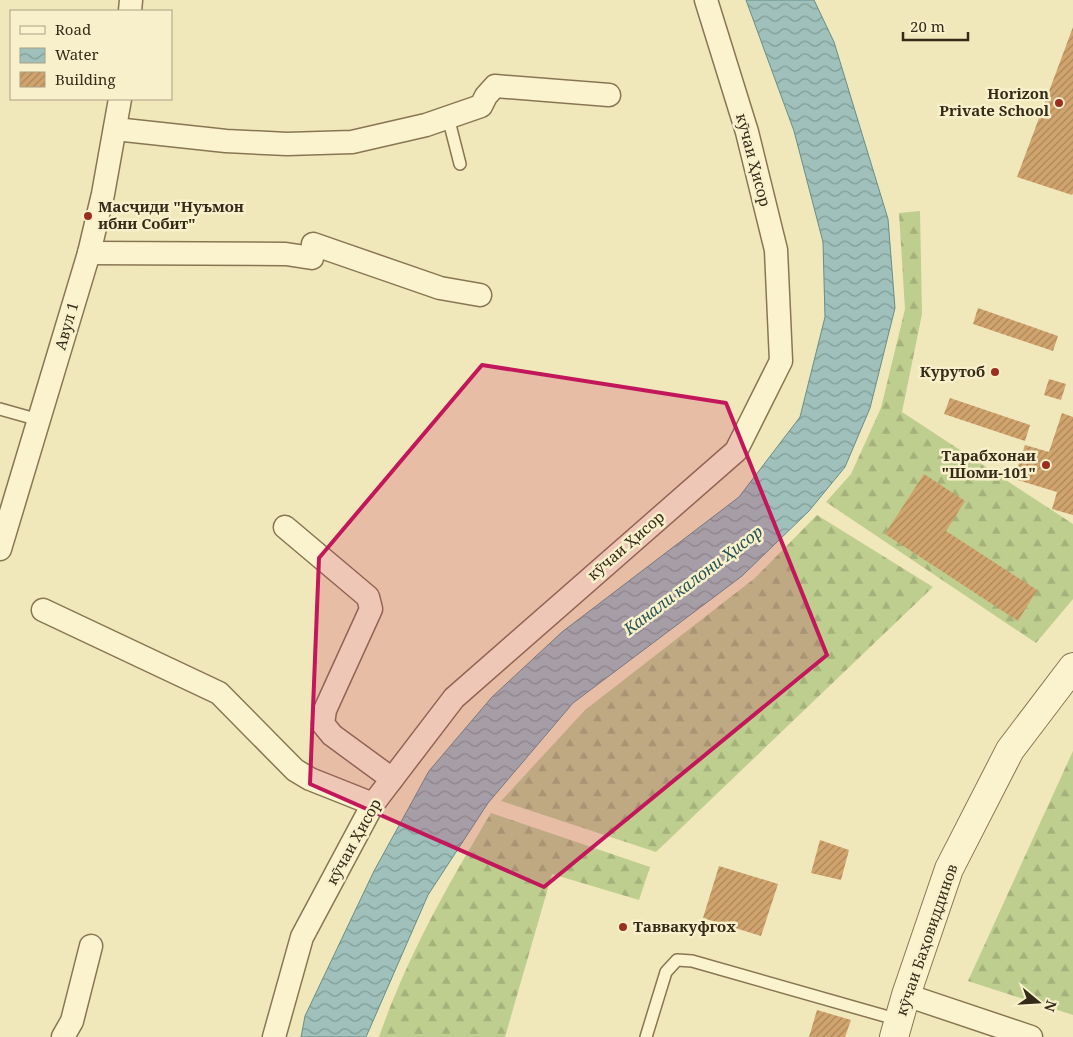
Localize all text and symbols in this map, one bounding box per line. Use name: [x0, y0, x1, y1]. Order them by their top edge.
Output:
legend: [10, 10, 172, 100]
scale bar: [903, 10, 968, 42]
text: 20 m: [910, 16, 945, 36]
text: Road: [55, 19, 91, 39]
text: Water: [55, 44, 98, 64]
text: Building: [55, 69, 116, 89]
place label: Horizon Private School: [939, 83, 1050, 120]
marker: Horizon Private School: [1053, 97, 1065, 109]
street label: кӯчаи Ҳисор: [732, 111, 776, 209]
place label: Масҷиди "Нуъмон ибни Собит": [98, 196, 244, 233]
marker: Масҷиди "Нуъмон ибни Собит": [82, 210, 94, 222]
street label: Авул 1: [50, 299, 82, 352]
place label: Курутоб: [920, 361, 985, 381]
marker: Курутоб: [989, 366, 1001, 378]
place label: Тарабхонаи "Шоми-101": [941, 445, 1036, 482]
marker: Тарабхонаи "Шоми-101": [1040, 459, 1052, 471]
street label: кӯчаи Ҳисор: [583, 506, 668, 584]
water label: Канали калони Ҳисор: [618, 520, 767, 640]
street label: кӯчаи Ҳисор: [321, 795, 385, 888]
street label: кӯчаи Баҳовиддинов: [891, 861, 961, 1018]
place label: Таввакуфгох: [633, 916, 736, 936]
marker: Таввакуфгох: [617, 921, 629, 933]
north arrow: [1013, 977, 1063, 1027]
text: N: [1040, 998, 1062, 1014]

